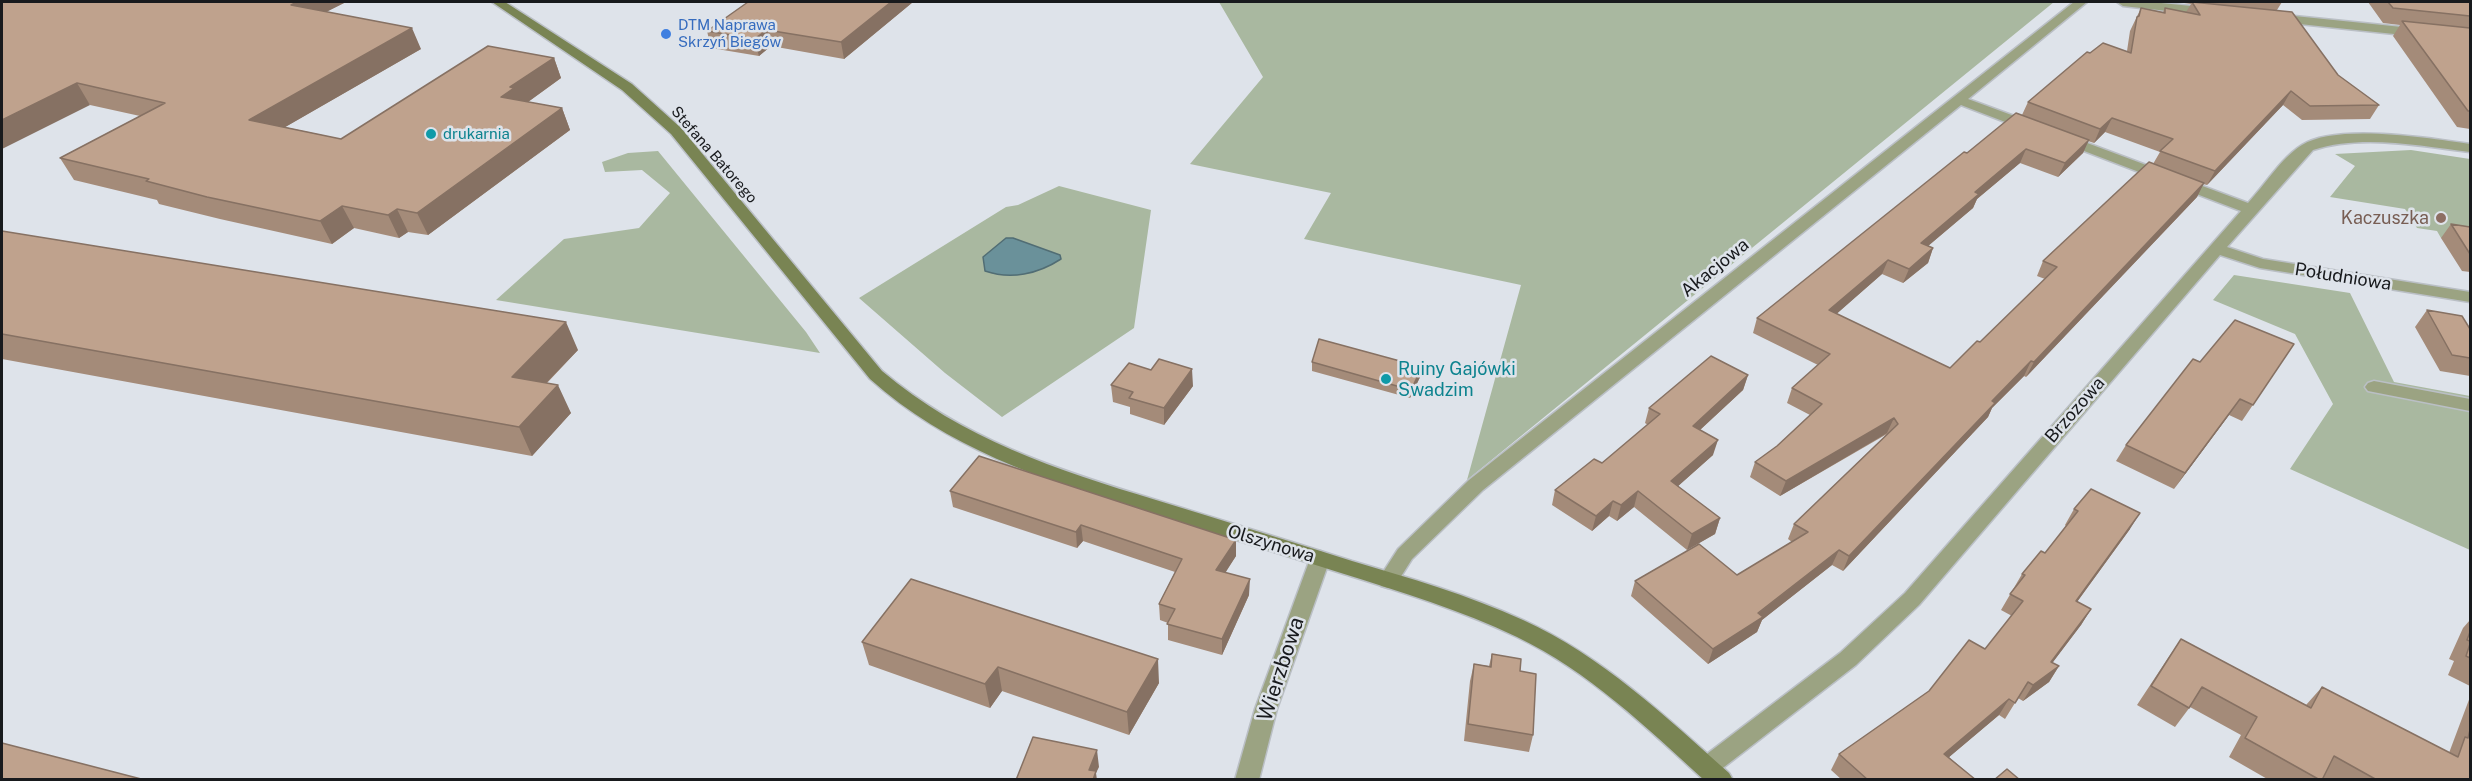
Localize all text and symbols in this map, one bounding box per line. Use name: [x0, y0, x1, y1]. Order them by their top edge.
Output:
place label: DTM Naprawa Skrzyń Biegów: [678, 16, 781, 51]
marker: DTM Naprawa Skrzyń Biegów: [659, 27, 673, 41]
street label: Stefana Batorego: [667, 103, 761, 207]
place label: drukarnia: [443, 125, 510, 143]
marker: drukarnia: [424, 127, 438, 141]
place label: Kaczuszka: [2341, 207, 2429, 229]
marker: Kaczuszka: [2434, 211, 2448, 225]
street label: Akacjowa: [1677, 234, 1753, 302]
street label: Południowa: [2293, 259, 2393, 295]
place label: Ruiny Gajówki Swadzim: [1398, 358, 1516, 400]
marker: Ruiny Gajówki Swadzim: [1379, 372, 1393, 386]
street label: Brzozowa: [2041, 373, 2109, 447]
street label: Olszynowa: [1225, 521, 1317, 567]
street label: Wierzbowa: [1252, 614, 1310, 724]

